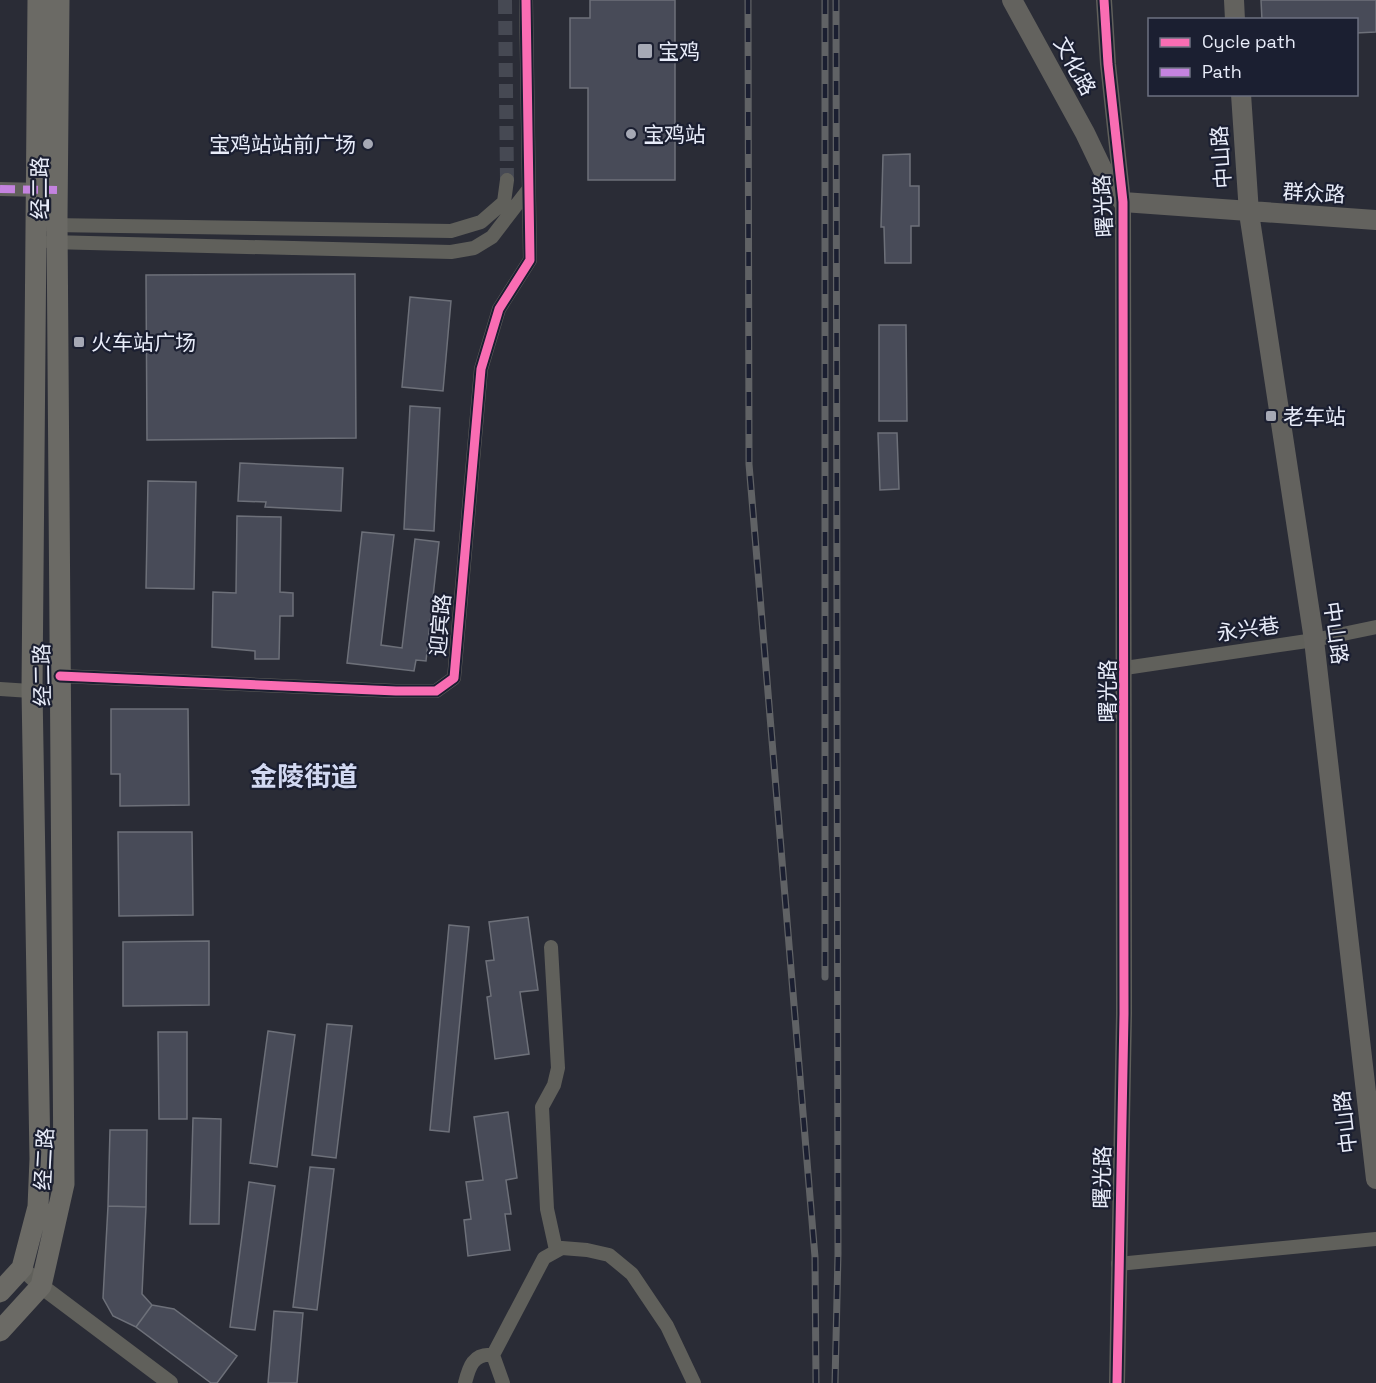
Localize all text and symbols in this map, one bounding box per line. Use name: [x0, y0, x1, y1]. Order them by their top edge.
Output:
legend: [1148, 18, 1358, 96]
text: Cycle path: [1202, 30, 1296, 53]
street label: 文化路: [1048, 32, 1102, 100]
place label: 宝鸡: [658, 38, 700, 65]
marker: 宝鸡: [636, 42, 654, 60]
text: Path: [1202, 60, 1242, 83]
place label: 宝鸡站: [643, 121, 706, 148]
street label: 中山路: [1205, 125, 1237, 189]
marker: 宝鸡站: [624, 127, 638, 141]
place label: 宝鸡站站前广场: [209, 131, 356, 158]
marker: 宝鸡站站前广场: [361, 137, 375, 151]
street label: 经二路: [26, 157, 53, 220]
street label: 曙光路: [1088, 174, 1118, 238]
street label: 群众路: [1282, 178, 1346, 208]
place label: 火车站广场: [91, 329, 196, 356]
marker: 火车站广场: [72, 335, 86, 349]
place label: 老车站: [1283, 403, 1346, 430]
marker: 老车站: [1264, 409, 1278, 423]
street label: 迎宾路: [424, 592, 456, 658]
street label: 中山路: [1318, 600, 1354, 666]
street label: 永兴巷: [1215, 611, 1281, 647]
street label: 经二路: [28, 643, 56, 707]
street label: 曙光路: [1094, 660, 1121, 723]
district label: 金陵街道: [250, 759, 358, 794]
street label: 中山路: [1328, 1089, 1362, 1155]
street label: 经二路: [29, 1127, 59, 1191]
street label: 曙光路: [1088, 1145, 1116, 1209]

